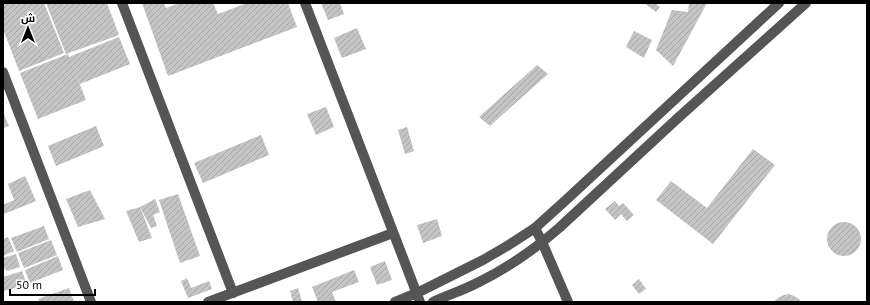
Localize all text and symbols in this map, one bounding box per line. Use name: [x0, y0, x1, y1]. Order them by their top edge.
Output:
north arrow: [8, 8, 48, 48]
text: ش: [21, 11, 35, 25]
scale bar: [10, 271, 95, 297]
text: 50 m: [16, 277, 42, 292]

